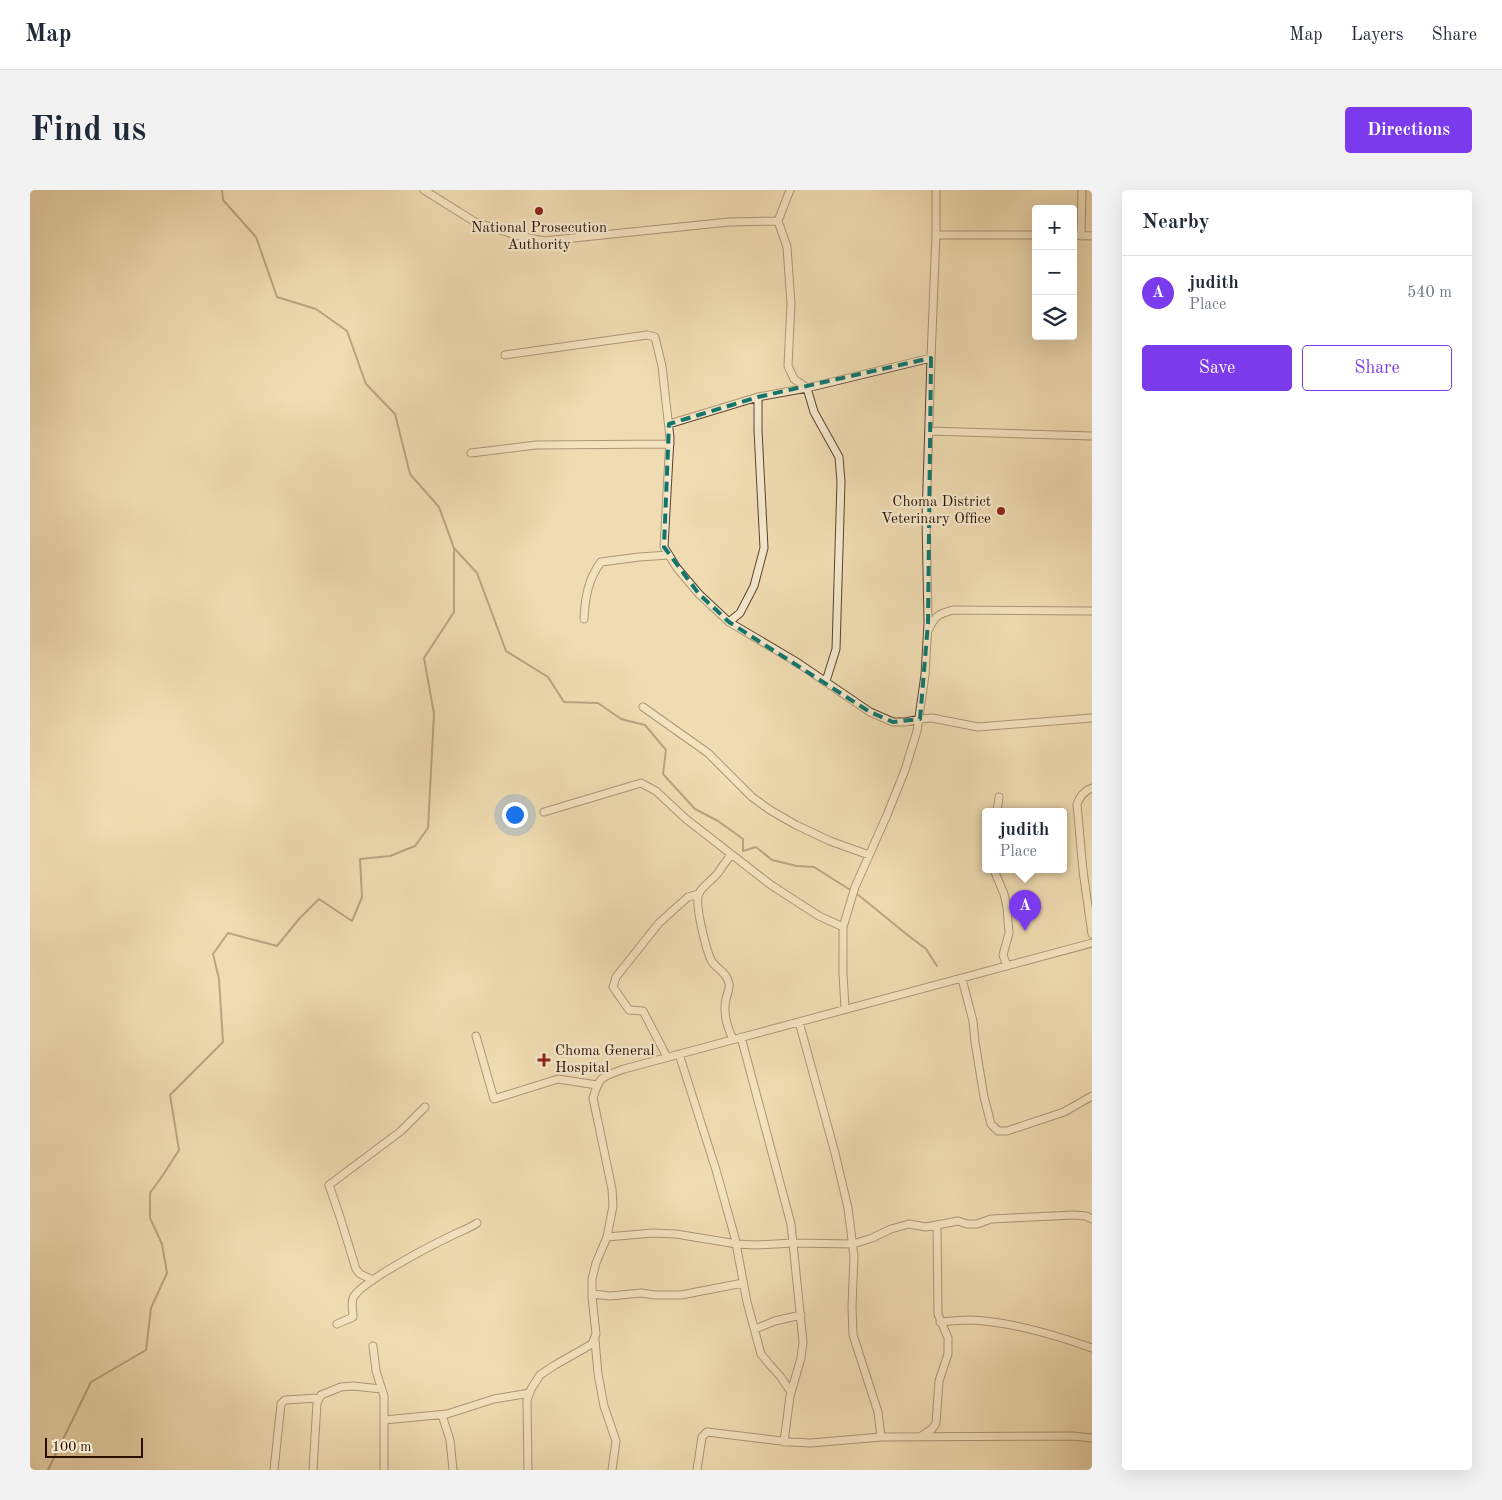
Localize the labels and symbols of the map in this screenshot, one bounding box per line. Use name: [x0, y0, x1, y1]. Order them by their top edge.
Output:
marker: National Prosecution Authority: [533, 205, 545, 217]
place label: National Prosecution Authority: [471, 221, 607, 253]
place label: Choma District Veterinary Office: [881, 495, 991, 527]
marker: Choma District Veterinary Office: [995, 505, 1007, 517]
your location: [502, 802, 528, 828]
pin: A: [1009, 890, 1041, 931]
place label: Choma General Hospital: [555, 1044, 654, 1076]
marker: Choma General Hospital: [537, 1053, 551, 1067]
scale bar: [45, 1435, 142, 1458]

